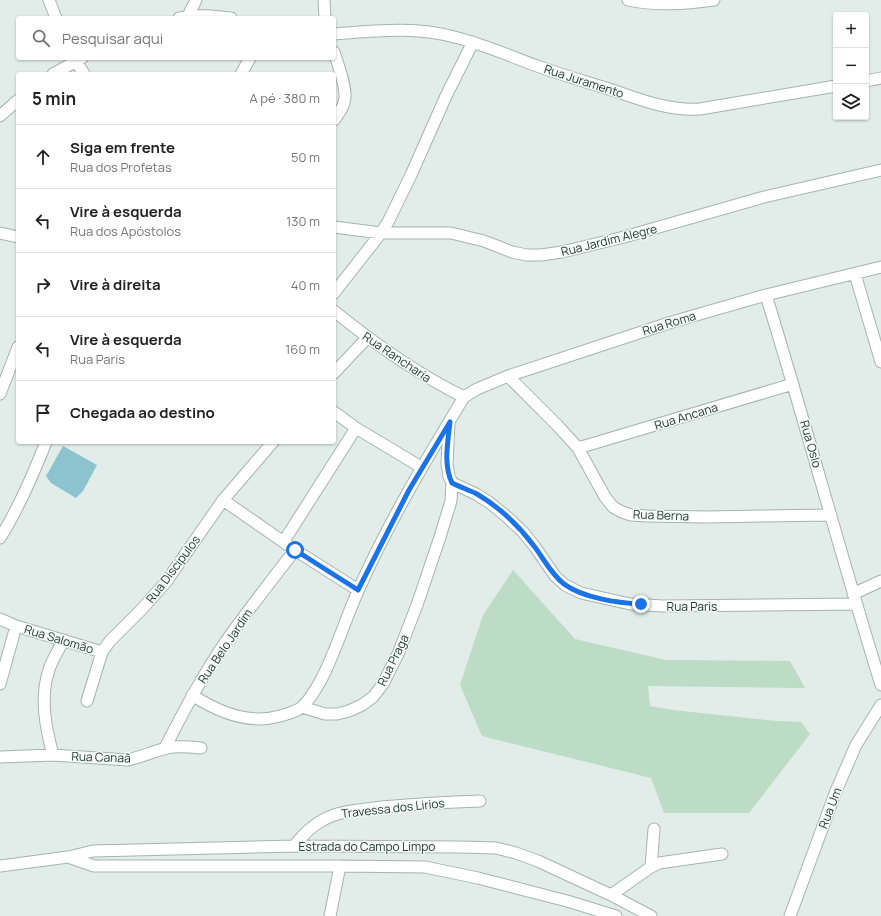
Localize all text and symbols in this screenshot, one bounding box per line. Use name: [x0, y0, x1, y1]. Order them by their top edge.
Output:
map controls: [833, 12, 869, 120]
button: +: [833, 12, 869, 48]
search box: [16, 16, 336, 60]
icon: search: [30, 27, 52, 49]
text: Pesquisar aqui: [62, 28, 163, 49]
button: −: [833, 48, 869, 84]
street label: Rua Juramento: [542, 60, 626, 102]
button: layers: [833, 84, 869, 120]
text: 5 min: [32, 87, 76, 110]
text: A pé · 380 m: [249, 89, 320, 107]
text: Siga em frente: [70, 137, 175, 158]
icon: ahead: [32, 146, 54, 168]
text: 50 m: [291, 148, 320, 166]
text: Rua dos Profetas: [70, 158, 172, 176]
text: Vire à esquerda: [70, 201, 182, 222]
icon: left: [32, 210, 54, 232]
text: 130 m: [286, 212, 320, 230]
street label: Rua Jardim Alegre: [559, 220, 659, 260]
text: Rua dos Apóstolos: [70, 222, 181, 240]
icon: right: [32, 274, 54, 296]
text: Vire à direita: [70, 274, 161, 295]
text: 40 m: [291, 276, 320, 294]
street label: Rua Roma: [640, 307, 698, 339]
street label: Rua Rancharia: [359, 328, 435, 386]
text: Vire à esquerda: [70, 329, 182, 350]
icon: left: [32, 338, 54, 360]
text: 160 m: [285, 340, 320, 358]
text: Rua Paris: [70, 350, 125, 368]
street label: Rua Ancana: [652, 398, 720, 434]
icon: arrive: [32, 402, 54, 424]
text: Chegada ao destino: [70, 402, 215, 423]
street label: Rua Oslo: [796, 418, 826, 470]
street label: Rua Berna: [633, 506, 689, 524]
street label: Rua Discipulos: [142, 532, 204, 606]
route start: [286, 541, 304, 559]
route end: [632, 595, 650, 613]
street label: Rua Paris: [667, 598, 717, 615]
street label: Rua Belo Jardim: [194, 605, 256, 687]
street label: Rua Salomão: [22, 620, 96, 658]
street label: Rua Praga: [373, 631, 413, 689]
street label: Rua Canaã: [71, 747, 131, 767]
street label: Rua Um: [814, 785, 846, 831]
street label: Travessa dos Lirios: [340, 794, 446, 822]
street label: Estrada do Campo Limpo: [299, 838, 435, 855]

